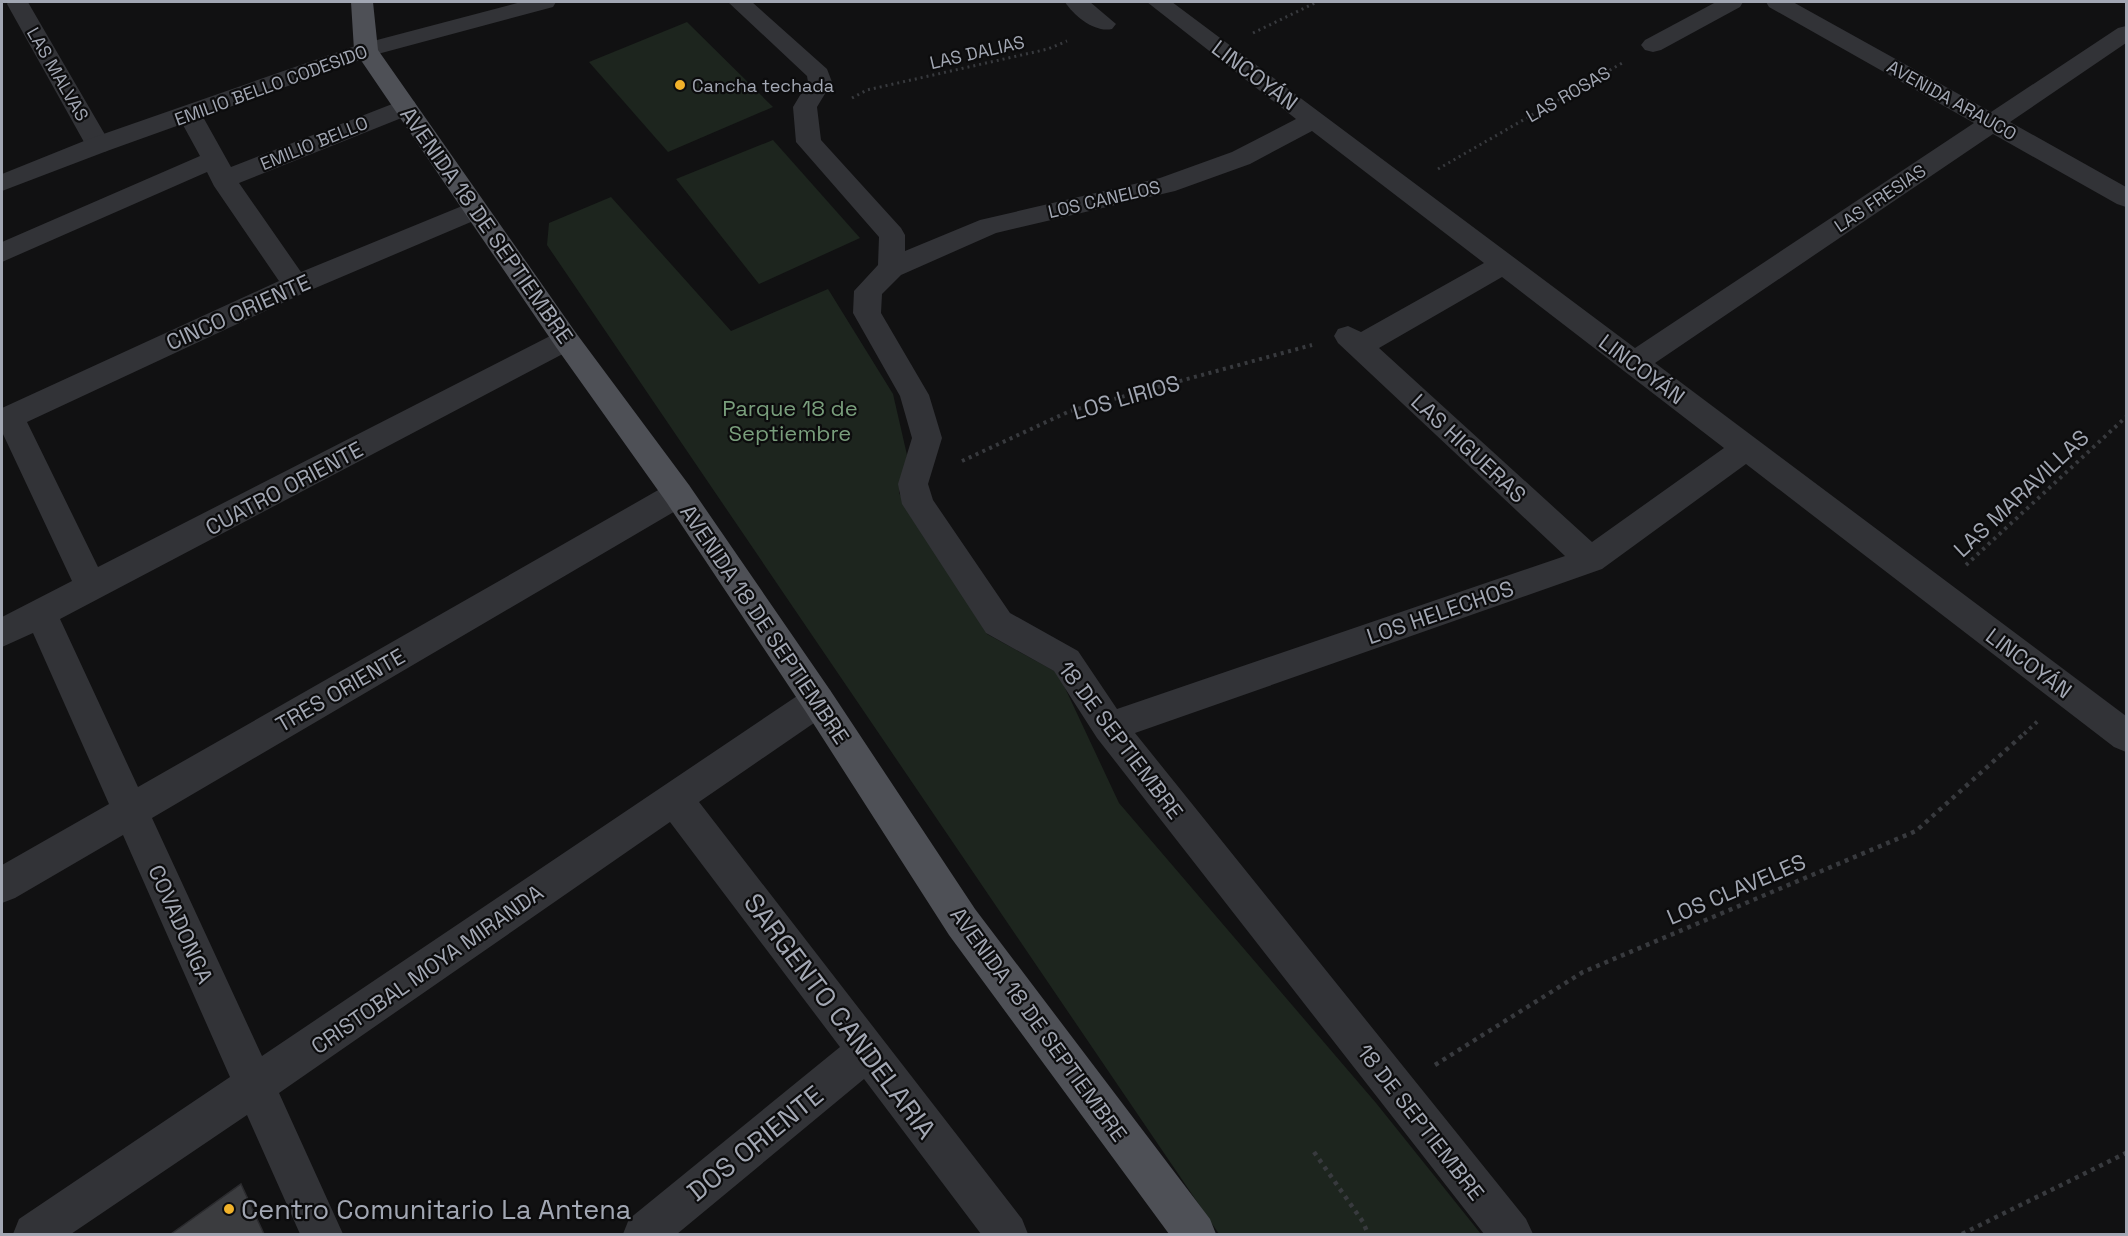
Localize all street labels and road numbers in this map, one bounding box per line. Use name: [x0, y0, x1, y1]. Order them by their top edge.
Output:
street label: LAS MALVAS: [22, 23, 94, 125]
street label: LAS DALIAS: [927, 30, 1027, 74]
street label: LINCOYÁN: [1206, 34, 1304, 116]
street label: EMILIO BELLO CODESIDO: [171, 39, 371, 131]
street label: AVENIDA ARAUCO: [1883, 55, 2021, 145]
street label: LAS ROSAS: [1522, 61, 1614, 127]
street label: AVENIDA 18 DE SEPTIEMBRE: [394, 101, 580, 349]
street label: EMILIO BELLO: [257, 111, 371, 175]
street label: LAS FRESIAS: [1830, 159, 1930, 237]
street label: LOS CANELOS: [1046, 175, 1162, 223]
street label: CINCO ORIENTE: [162, 268, 314, 356]
street label: LINCOYÁN: [1593, 328, 1691, 410]
street label: LOS LIRIOS: [1069, 368, 1183, 426]
street label: LAS HIGUERAS: [1406, 387, 1532, 509]
street label: LAS MARAVILLAS: [1948, 423, 2094, 563]
street label: CUATRO ORIENTE: [201, 435, 367, 541]
street label: AVENIDA 18 DE SEPTIEMBRE: [674, 499, 856, 749]
street label: LOS HELECHOS: [1363, 574, 1517, 650]
street label: LINCOYÁN: [1980, 622, 2078, 704]
street label: TRES ORIENTE: [270, 642, 410, 738]
street label: 18 DE SEPTIEMBRE: [1052, 655, 1190, 825]
street label: LOS CLAVELES: [1662, 847, 1810, 931]
street label: COVADONGA: [142, 860, 220, 988]
street label: CRISTOBAL MOYA MIRANDA: [305, 878, 549, 1060]
street label: SARGENTO CANDELARIA: [736, 886, 944, 1146]
street label: AVENIDA 18 DE SEPTIEMBRE: [944, 901, 1134, 1147]
street label: 18 DE SEPTIEMBRE: [1351, 1038, 1491, 1206]
street label: DOS ORIENTE: [680, 1077, 830, 1209]

